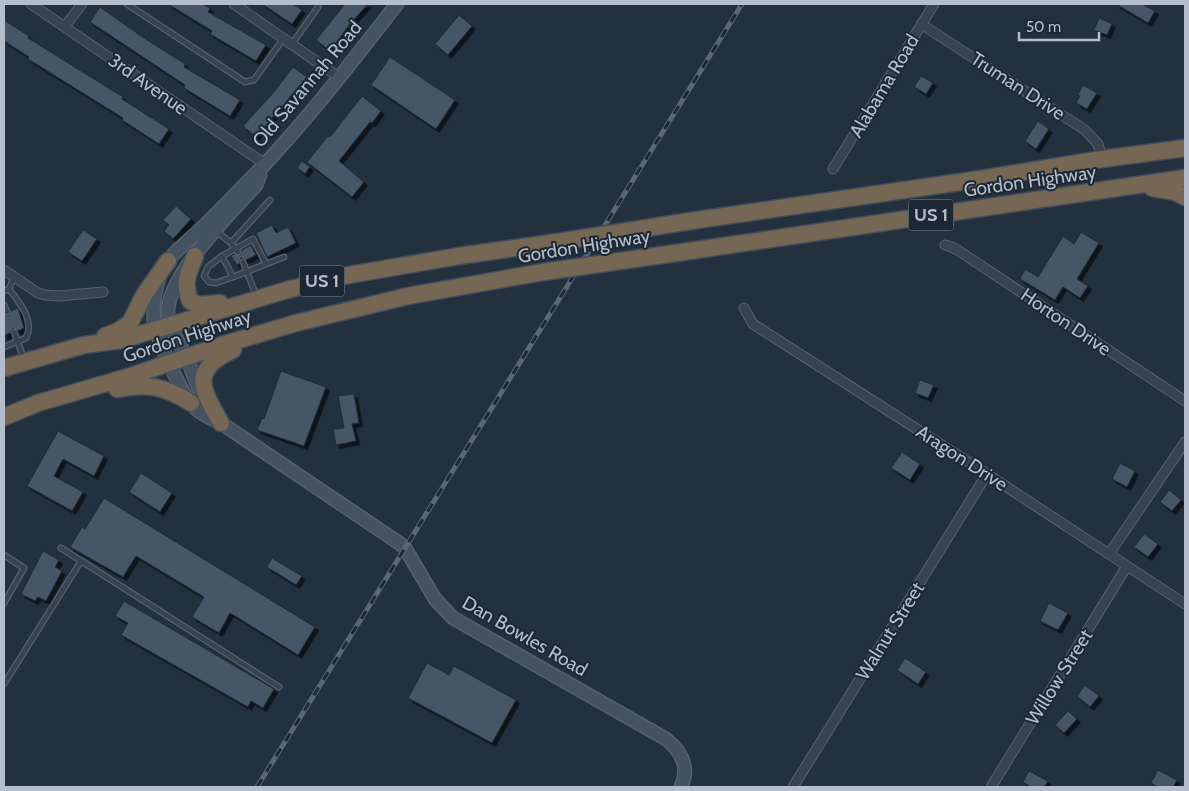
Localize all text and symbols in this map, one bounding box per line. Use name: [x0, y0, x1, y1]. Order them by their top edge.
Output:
scale bar: [1019, 10, 1099, 42]
street label: Old Savannah Road: [247, 16, 367, 152]
text: 50 m: [1026, 18, 1061, 36]
street label: Alabama Road: [844, 30, 924, 142]
street label: Truman Drive: [967, 47, 1070, 125]
street label: 3rd Avenue: [104, 48, 192, 120]
street label: Gordon Highway: [962, 160, 1098, 202]
road number: US 1: [908, 200, 954, 230]
street label: Gordon Highway: [516, 224, 652, 268]
road number: US 1: [300, 266, 344, 296]
street label: Horton Drive: [1016, 283, 1116, 361]
street label: Gordon Highway: [120, 304, 255, 368]
street label: Aragon Drive: [912, 420, 1012, 496]
street label: Walnut Street: [851, 577, 929, 684]
street label: Dan Bowles Road: [458, 591, 592, 681]
street label: Willow Street: [1021, 625, 1098, 729]

